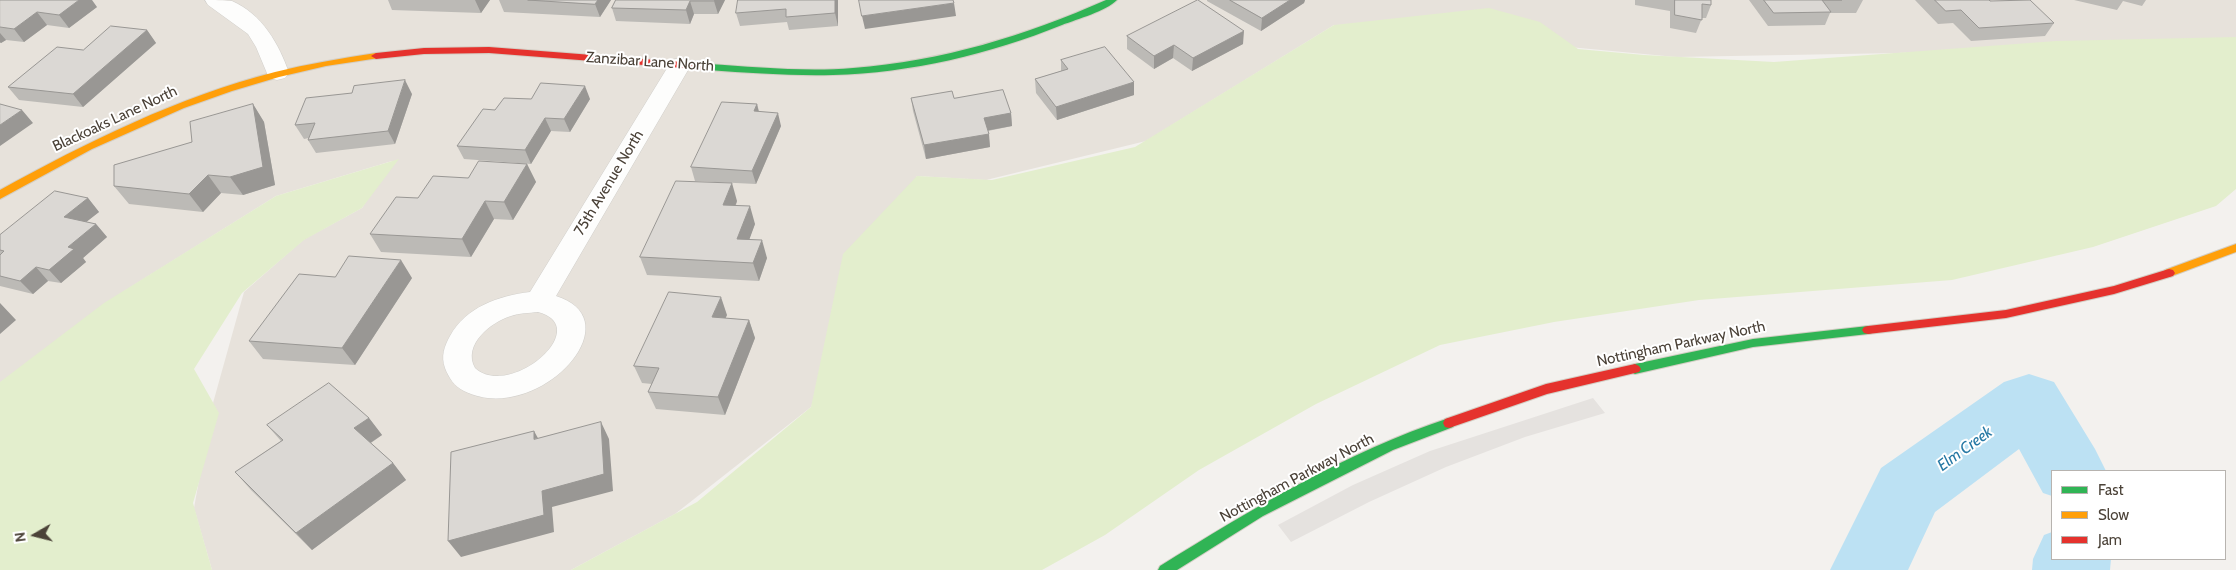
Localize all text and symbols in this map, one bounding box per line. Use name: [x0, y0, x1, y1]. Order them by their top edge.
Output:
street label: Zanzibar Lane North: [585, 49, 715, 75]
street label: Blackoaks Lane North: [50, 82, 180, 156]
street label: 75th Avenue North: [570, 127, 648, 239]
street label: Nottingham Parkway North: [1595, 317, 1767, 371]
water label: Elm Creek: [1934, 423, 1996, 475]
street label: Nottingham Parkway North: [1217, 430, 1377, 526]
legend: [2051, 470, 2226, 560]
text: Fast: [2098, 481, 2123, 499]
text: Slow: [2098, 506, 2129, 524]
north arrow: [10, 510, 60, 560]
text: N: [11, 531, 30, 543]
text: Jam: [2098, 531, 2122, 549]

